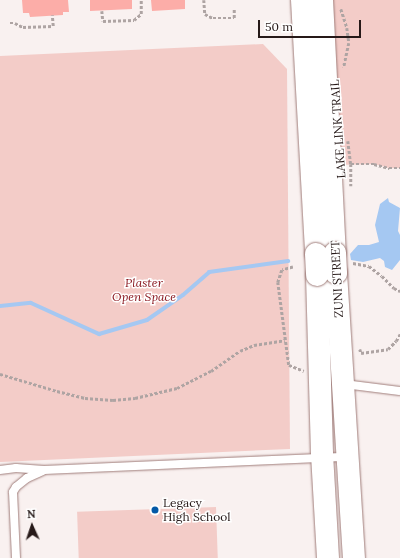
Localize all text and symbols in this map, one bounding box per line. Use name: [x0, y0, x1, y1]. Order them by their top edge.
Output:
scale bar: [260, 12, 363, 38]
text: 50 m: [265, 19, 293, 34]
street label: LAKE LINK TRAIL: [327, 79, 349, 179]
street label: ZUNI STREET: [328, 240, 346, 318]
park label: Plaster Open Space: [112, 276, 176, 304]
place label: Legacy High School: [163, 496, 231, 524]
marker: Legacy High School: [150, 505, 160, 515]
north arrow: [12, 506, 52, 546]
text: N: [27, 507, 36, 521]

